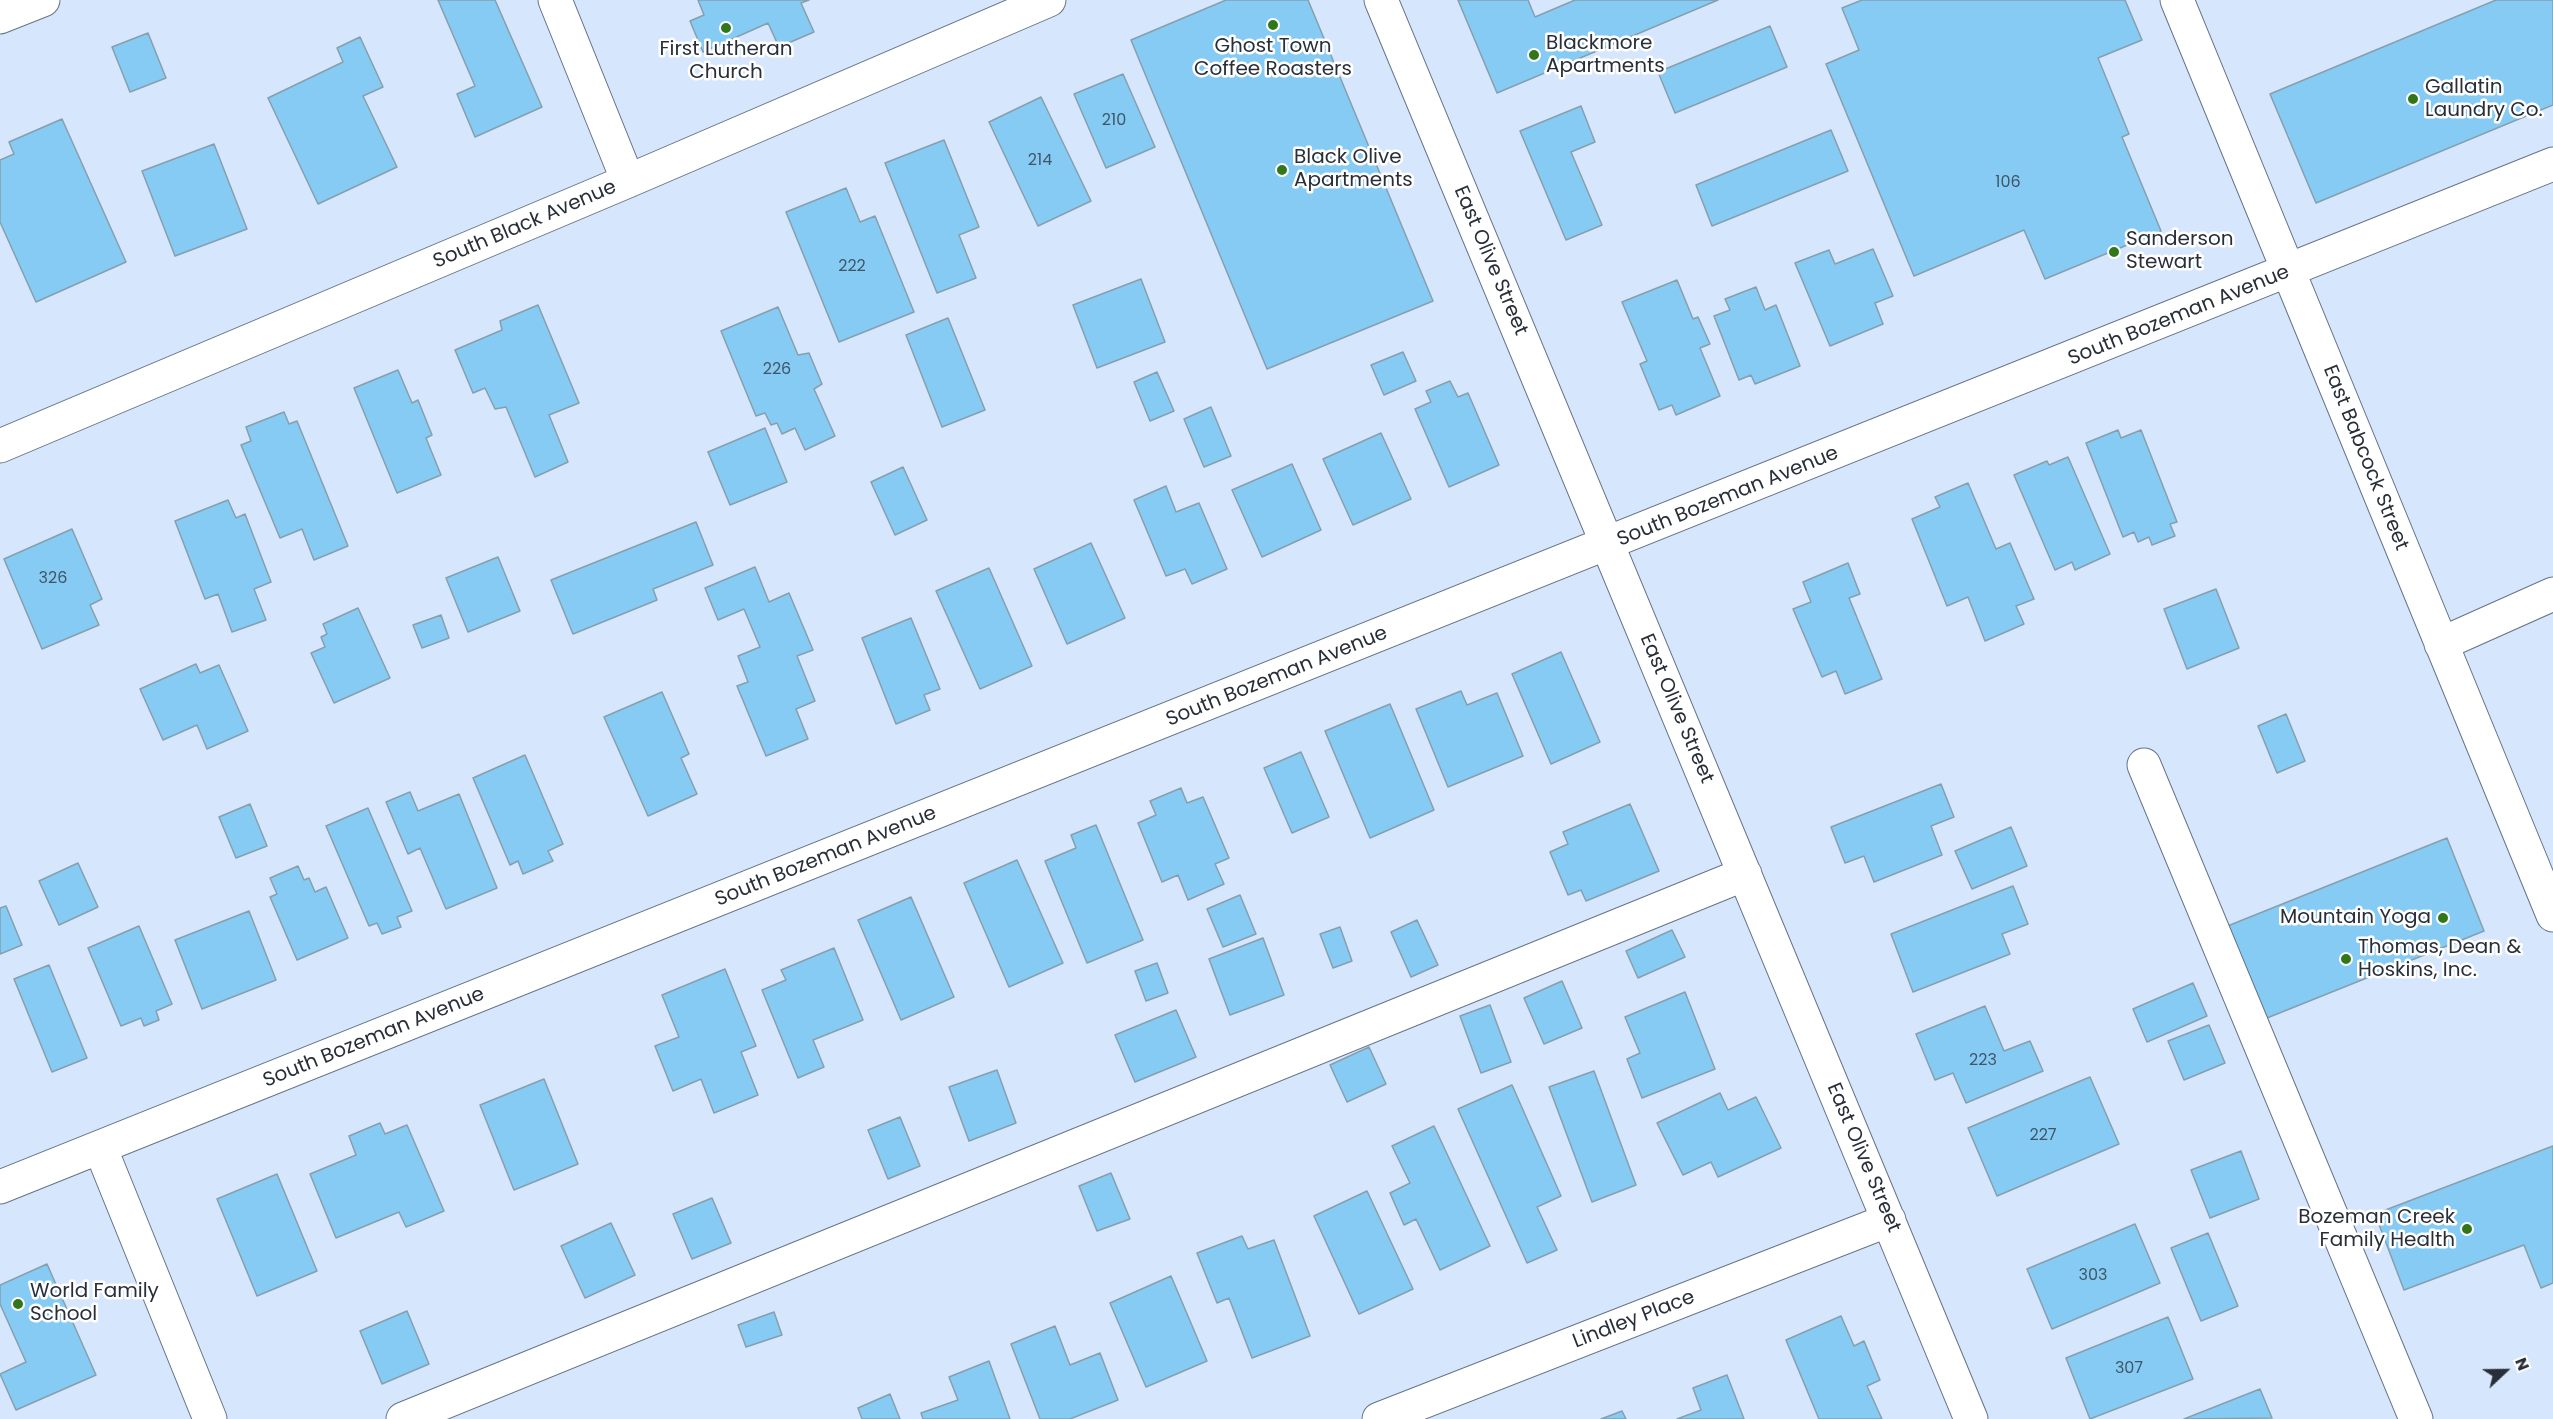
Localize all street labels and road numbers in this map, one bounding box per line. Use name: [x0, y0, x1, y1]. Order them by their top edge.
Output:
street label: South Black Avenue: [430, 176, 620, 274]
street label: East Olive Street: [1448, 183, 1532, 339]
street label: South Bozeman Avenue: [2065, 261, 2293, 371]
street label: East Babcock Street: [2317, 362, 2413, 554]
street label: South Bozeman Avenue: [1614, 442, 1842, 552]
street label: South Bozeman Avenue: [1163, 622, 1391, 732]
street label: East Olive Street: [1634, 631, 1718, 787]
street label: South Bozeman Avenue: [712, 802, 940, 912]
street label: South Bozeman Avenue: [260, 983, 488, 1093]
street label: East Olive Street: [1821, 1080, 1905, 1236]
street label: Lindley Place: [1570, 1286, 1698, 1354]

